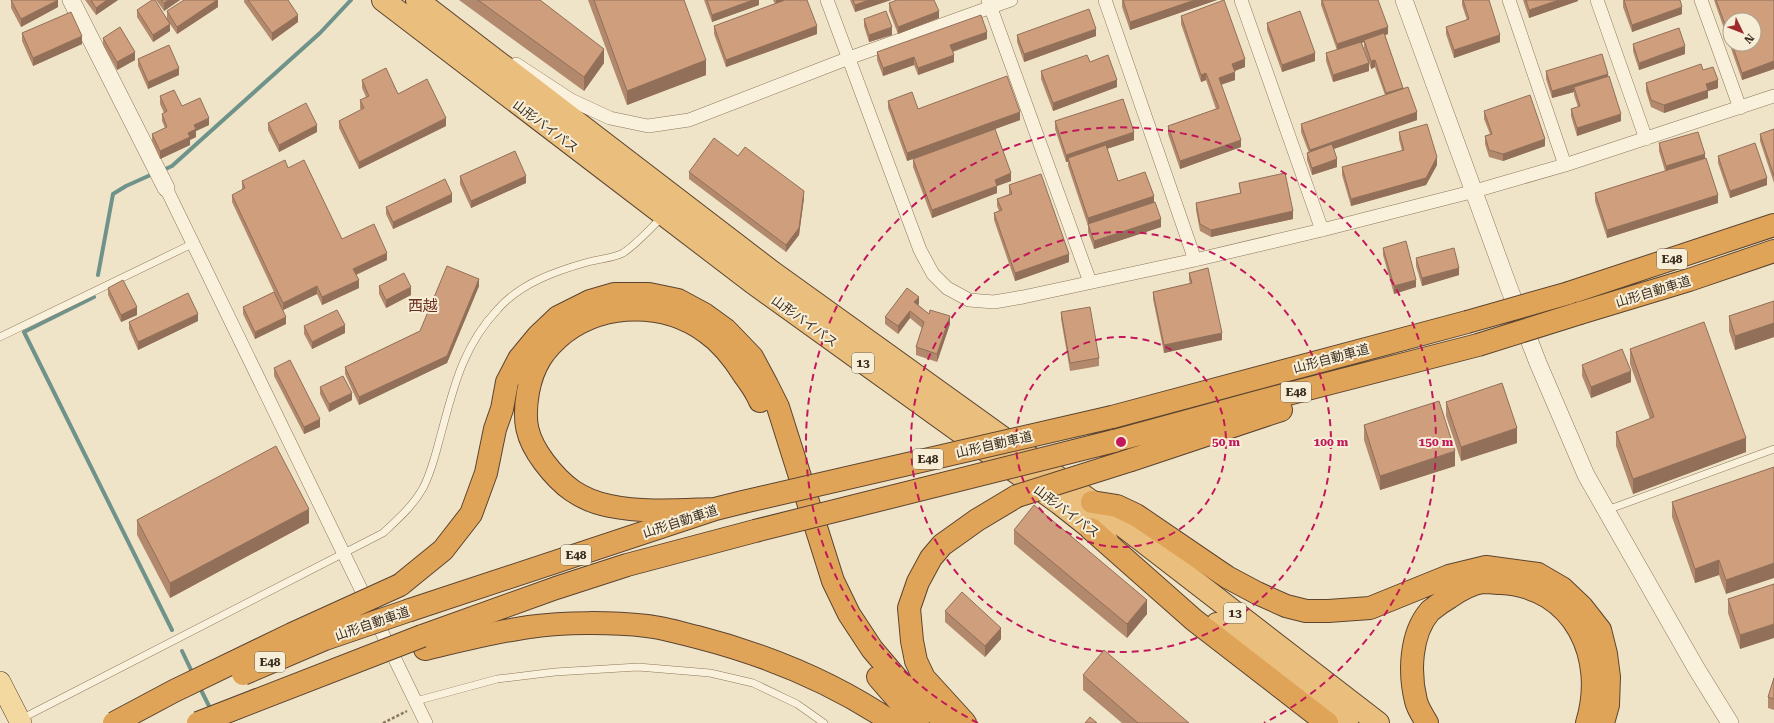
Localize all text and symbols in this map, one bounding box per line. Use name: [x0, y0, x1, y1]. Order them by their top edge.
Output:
north arrow: [1722, 12, 1762, 52]
text: N: [1741, 31, 1757, 46]
street label: 山形バイパス: [510, 97, 581, 156]
road number: E48: [1657, 249, 1687, 269]
street label: 山形自動車道: [1614, 273, 1693, 310]
street label: 山形バイパス: [769, 292, 841, 350]
district label: 西越: [408, 297, 438, 315]
street label: 山形自動車道: [1292, 341, 1371, 376]
road number: 13: [852, 353, 874, 373]
road number: E48: [1281, 382, 1311, 402]
street label: 山形自動車道: [954, 428, 1034, 461]
centre of rings: [1114, 435, 1128, 449]
text: 50 m: [1212, 435, 1240, 449]
text: 100 m: [1314, 435, 1349, 449]
text: 150 m: [1419, 435, 1454, 449]
road number: E48: [913, 449, 943, 469]
street label: 山形バイパス: [1031, 482, 1102, 541]
street label: 山形自動車道: [641, 502, 720, 541]
road number: E48: [561, 545, 591, 565]
road number: 13: [1224, 603, 1246, 623]
street label: 山形自動車道: [333, 604, 411, 643]
road number: E48: [255, 652, 285, 672]

